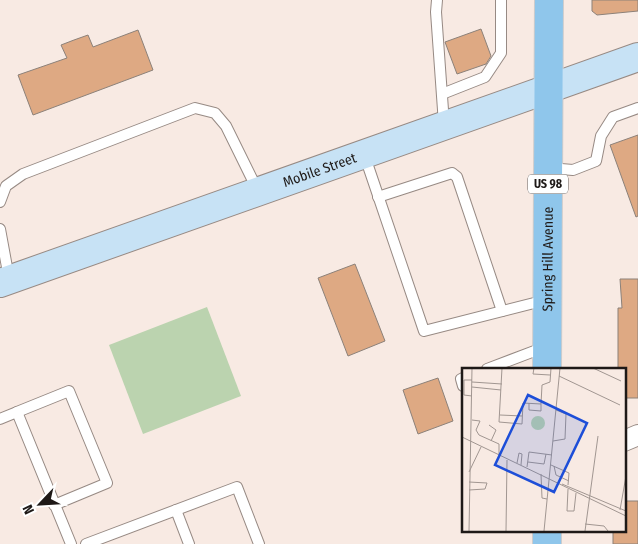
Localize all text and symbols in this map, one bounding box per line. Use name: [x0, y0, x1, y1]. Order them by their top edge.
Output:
street label: Mobile Street: [281, 149, 359, 191]
road number: US 98: [528, 174, 568, 193]
street label: Spring Hill Avenue: [539, 206, 557, 312]
inset map: [462, 368, 626, 532]
north arrow: [15, 479, 65, 529]
text: N: [19, 502, 38, 517]

